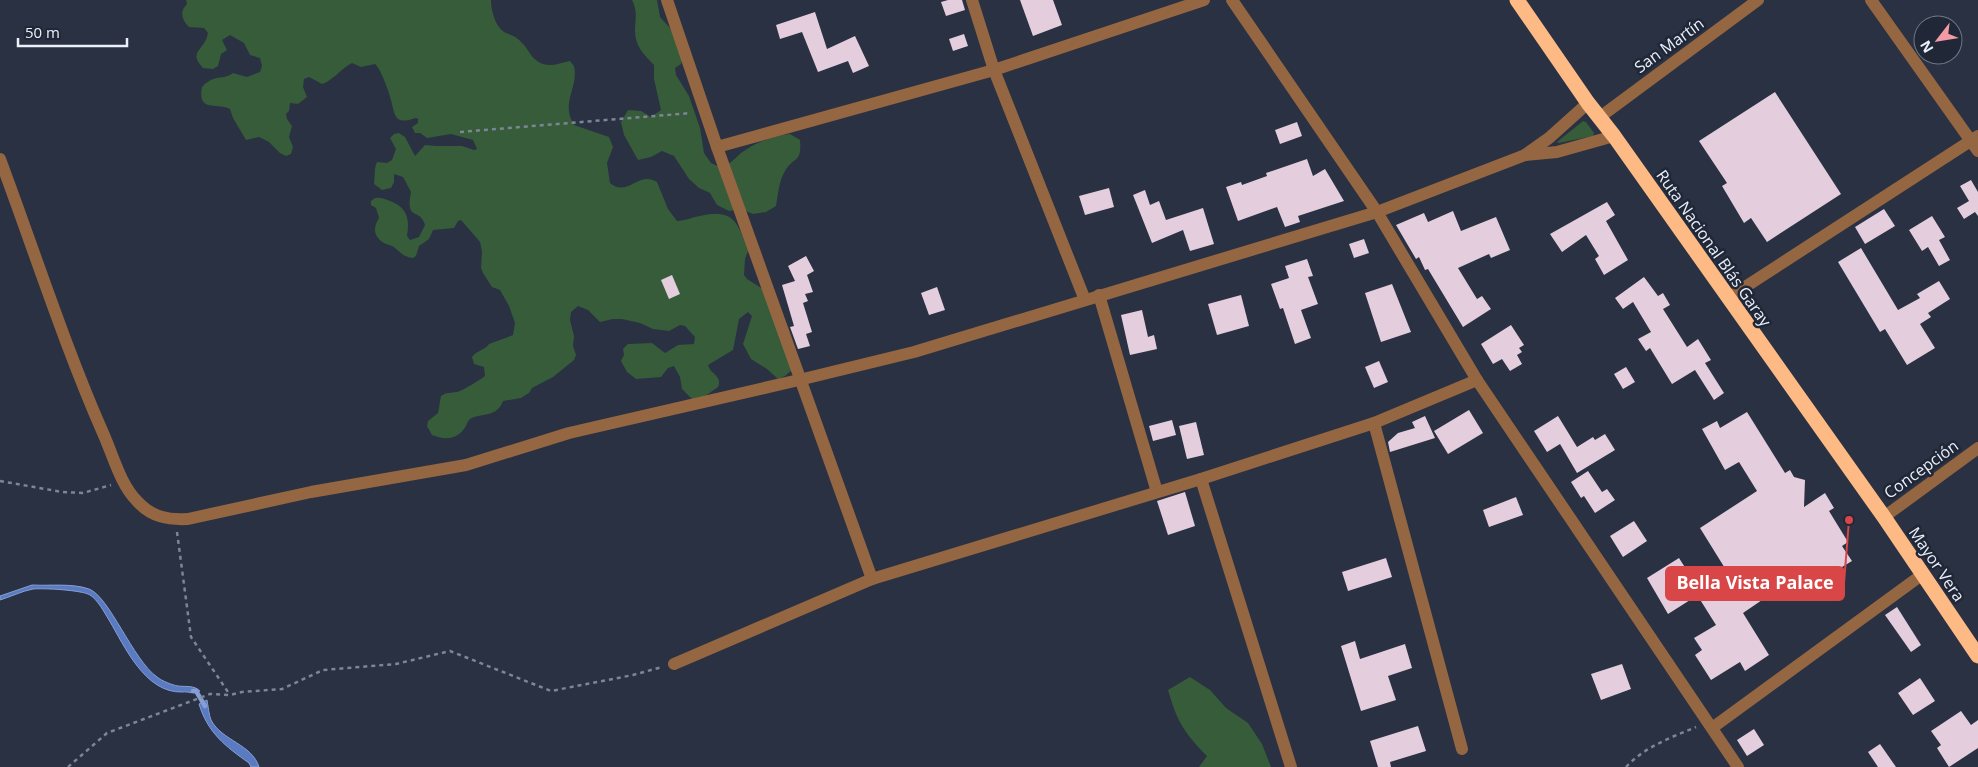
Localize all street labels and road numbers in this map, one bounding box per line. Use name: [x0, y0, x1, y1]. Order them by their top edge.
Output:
street label: San Martín: [1630, 12, 1708, 78]
street label: Ruta Nacional Blás Garay: [1651, 165, 1777, 332]
street label: Concepción: [1879, 435, 1963, 503]
street label: Mayor Vera: [1904, 522, 1970, 606]

